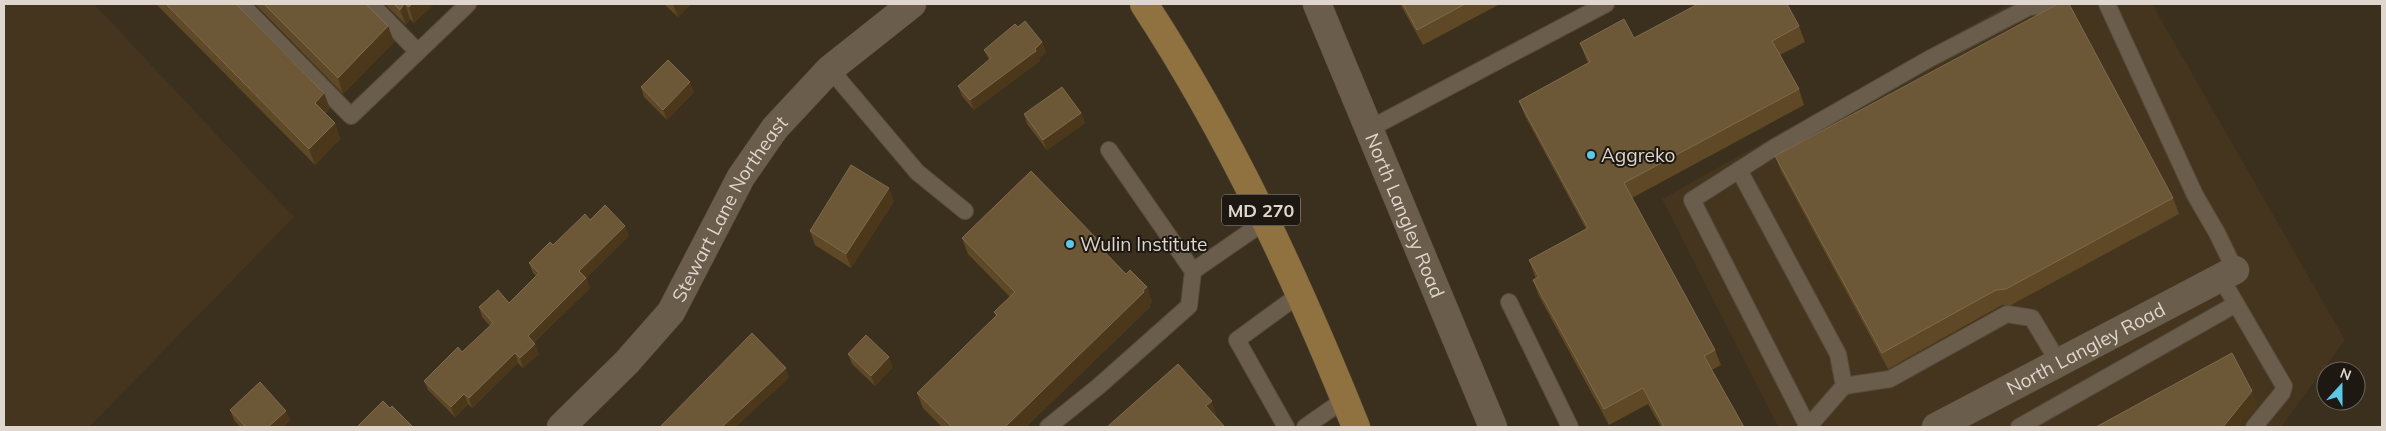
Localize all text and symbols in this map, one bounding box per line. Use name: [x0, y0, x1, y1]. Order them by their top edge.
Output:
street label: Stewart Lane Northeast: [666, 110, 793, 306]
street label: North Langley Road: [1360, 130, 1450, 301]
place label: Aggreko: [1601, 143, 1675, 167]
marker: Aggreko: [1585, 149, 1597, 161]
road number: MD 270: [1222, 194, 1300, 226]
place label: Wulin Institute: [1080, 232, 1207, 256]
marker: Wulin Institute: [1064, 238, 1076, 250]
street label: North Langley Road: [2002, 297, 2169, 400]
north arrow: [2316, 361, 2366, 411]
text: N: [2337, 364, 2354, 384]

